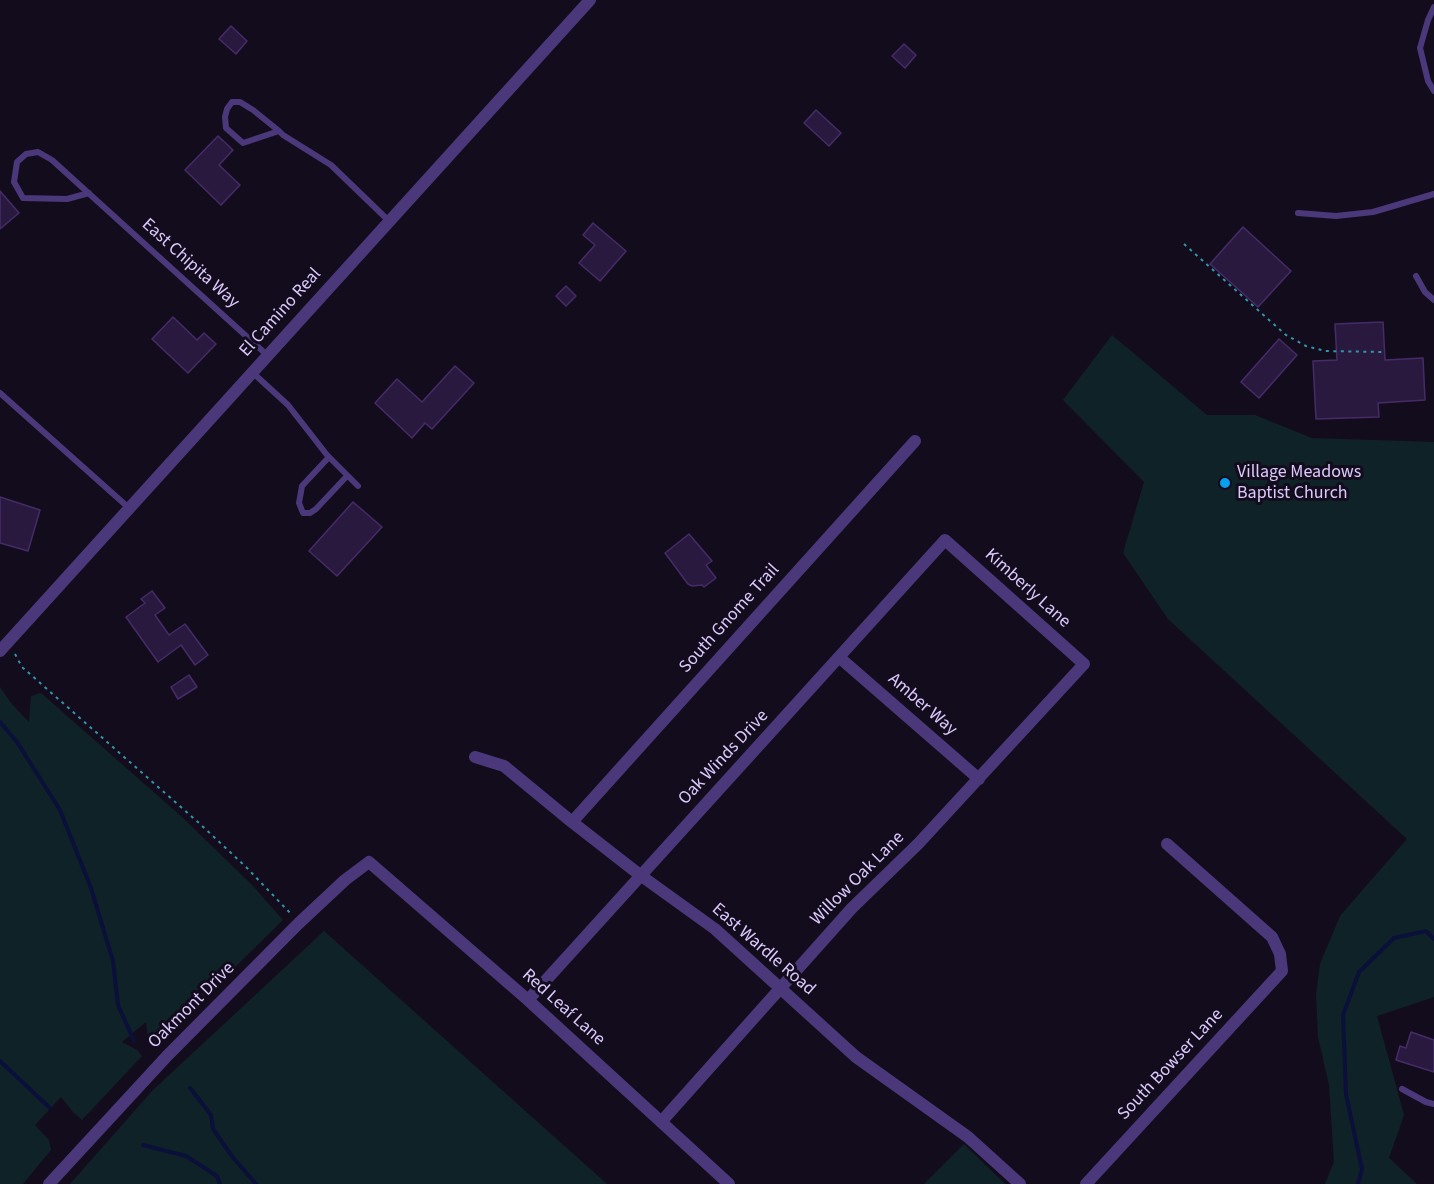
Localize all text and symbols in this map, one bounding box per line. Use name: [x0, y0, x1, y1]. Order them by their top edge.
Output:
street label: East Chipita Way: [137, 214, 243, 314]
street label: El Camino Real: [236, 264, 326, 362]
place label: Village Meadows Baptist Church: [1237, 462, 1361, 504]
marker: Village Meadows Baptist Church: [1218, 476, 1232, 490]
street label: Kimberly Lane: [980, 545, 1074, 633]
street label: South Gnome Trail: [675, 560, 785, 678]
street label: Amber Way: [883, 669, 961, 741]
street label: Oak Winds Drive: [674, 706, 774, 810]
street label: Willow Oak Lane: [806, 827, 910, 931]
street label: East Wardle Road: [707, 899, 819, 1001]
street label: Oakmont Drive: [144, 958, 240, 1054]
street label: Red Leaf Lane: [517, 965, 609, 1051]
street label: South Bowser Lane: [1114, 1005, 1228, 1125]

